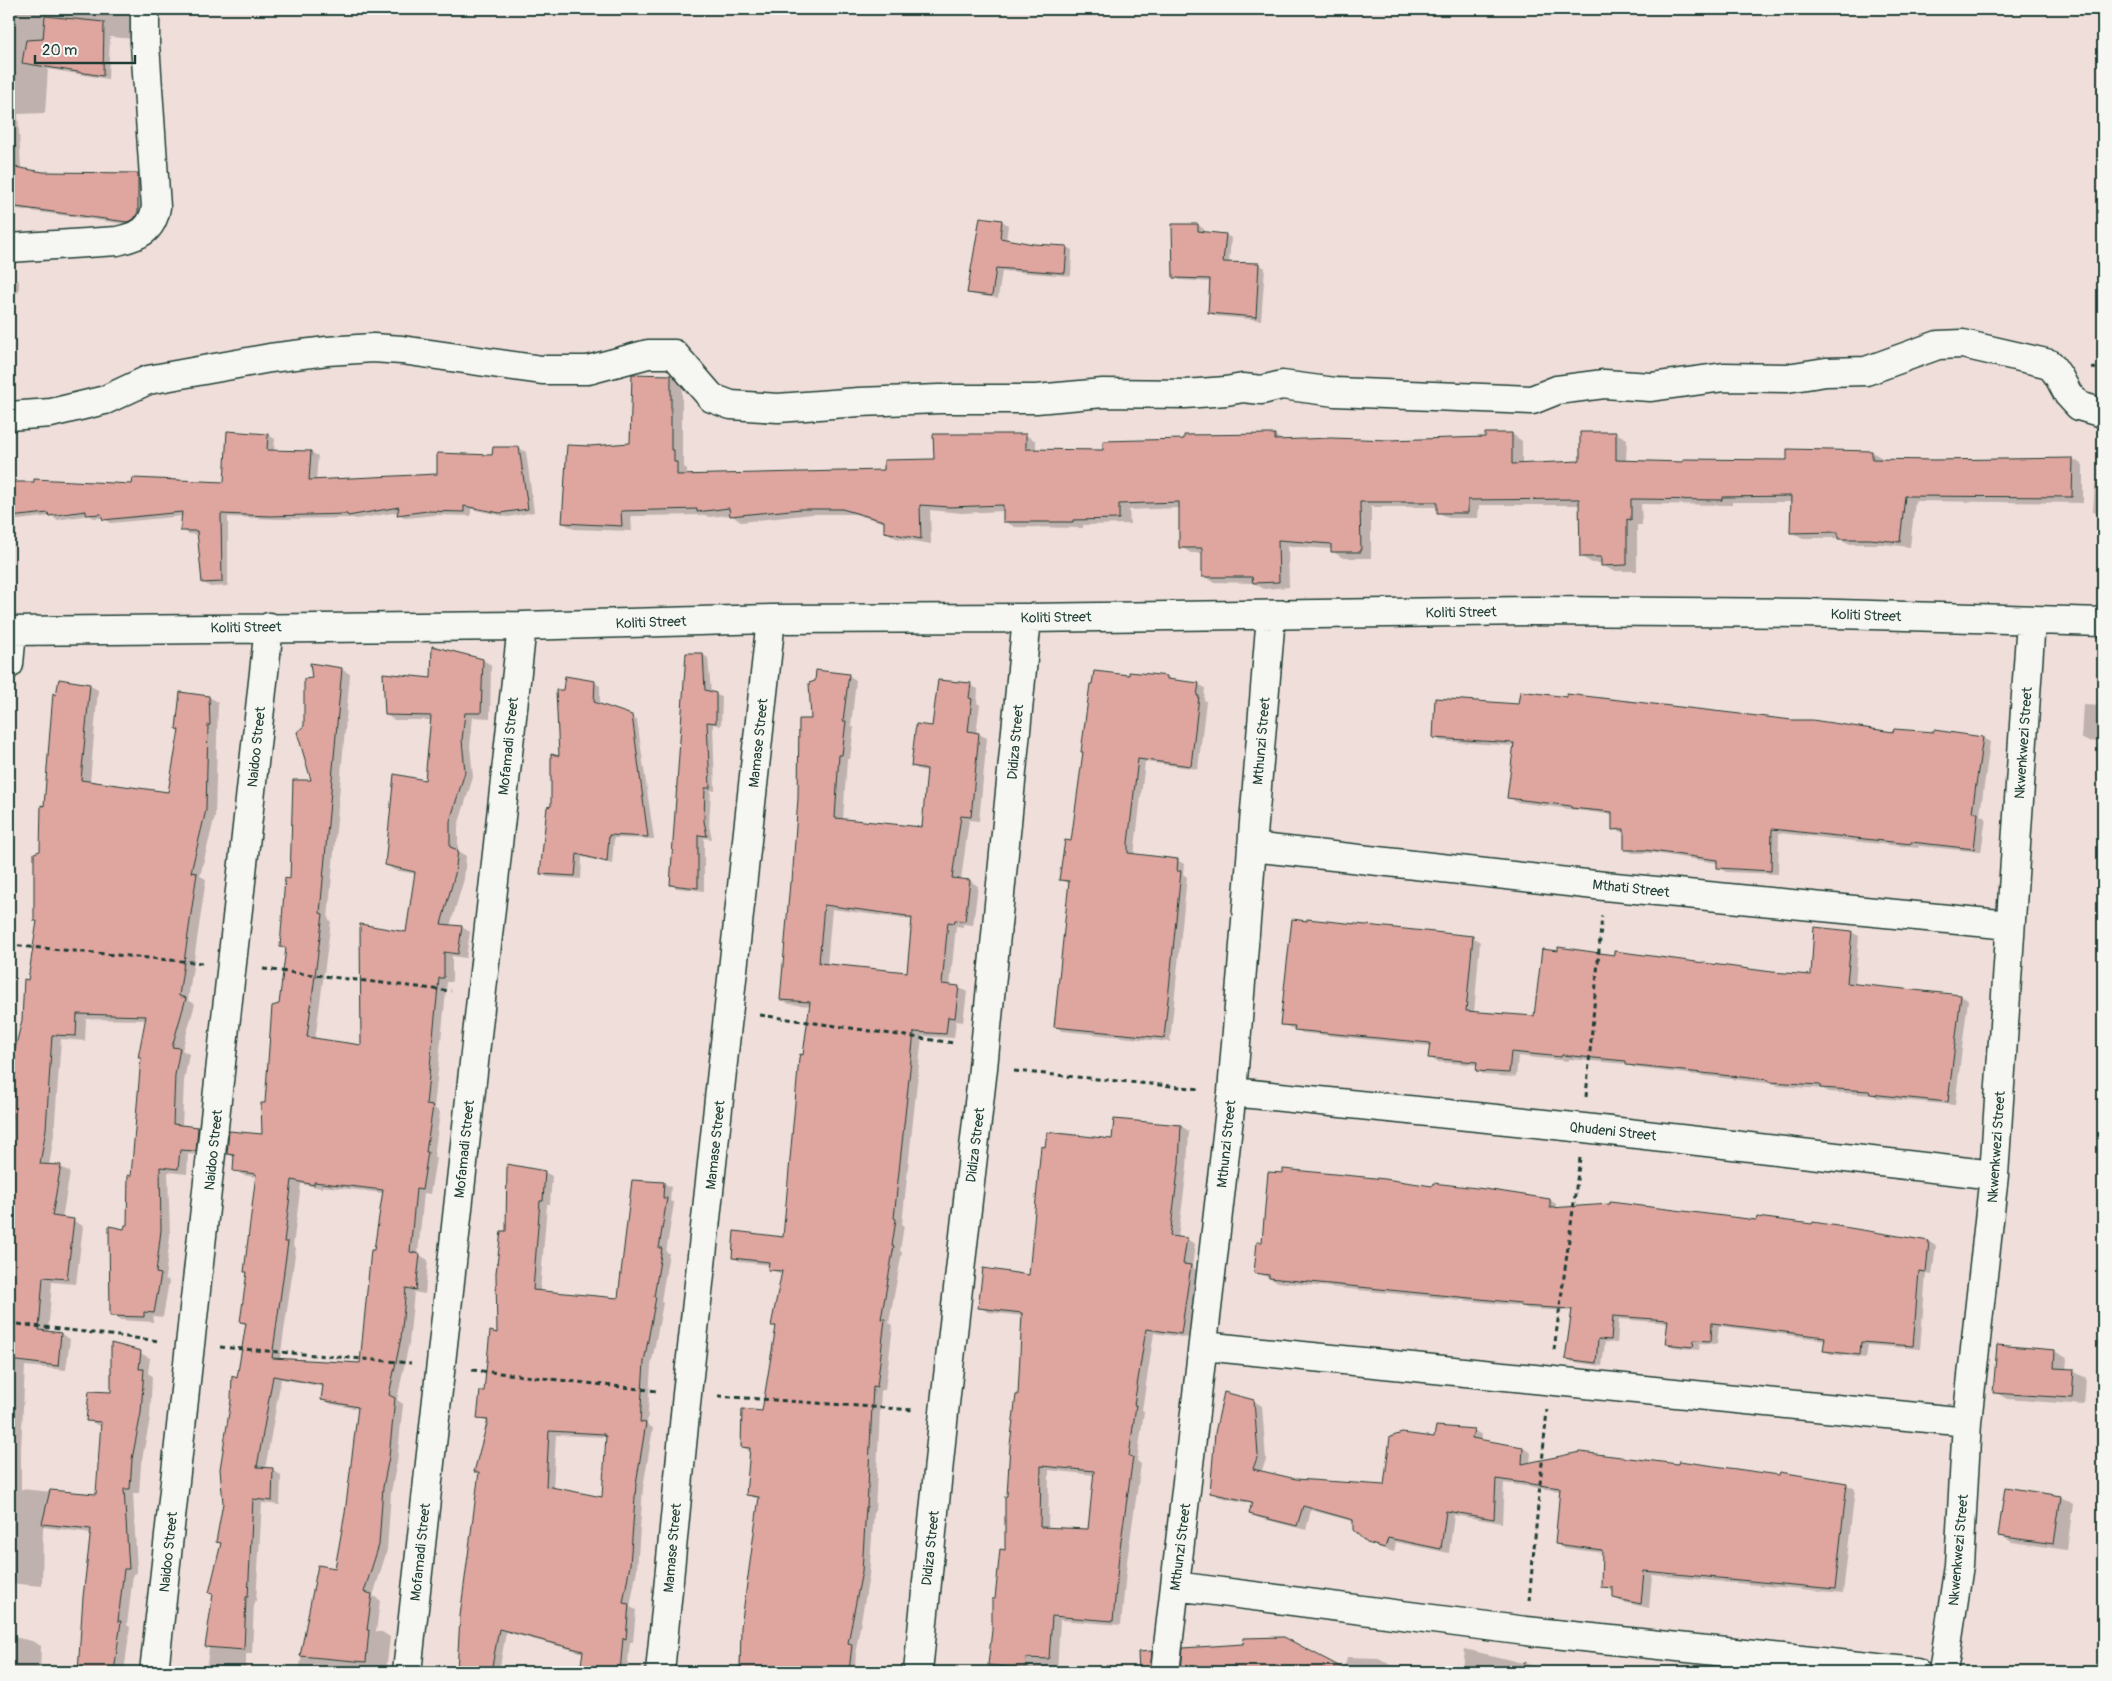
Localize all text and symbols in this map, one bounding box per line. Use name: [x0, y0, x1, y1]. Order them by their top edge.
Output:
scale bar: [35, 32, 135, 64]
text: 20 m: [42, 41, 77, 60]
street label: Koliti Street: [1425, 603, 1497, 622]
street label: Koliti Street: [1830, 606, 1902, 625]
street label: Koliti Street: [1020, 608, 1092, 627]
street label: Koliti Street: [615, 613, 687, 632]
street label: Koliti Street: [210, 618, 282, 637]
street label: Nkwenkwezi Street: [2011, 686, 2036, 800]
street label: Mofamadi Street: [495, 696, 522, 796]
street label: Mthunzi Street: [1249, 696, 1274, 786]
street label: Mamase Street: [745, 697, 772, 789]
street label: Didiza Street: [1004, 703, 1027, 780]
street label: Naidoo Street: [244, 705, 269, 788]
street label: Mthati Street: [1592, 876, 1671, 901]
street label: Nkwenkwezi Street: [1984, 1090, 2009, 1204]
street label: Mofamadi Street: [451, 1099, 478, 1199]
street label: Mamase Street: [702, 1099, 729, 1191]
street label: Mthunzi Street: [1213, 1099, 1240, 1189]
street label: Didiza Street: [962, 1106, 989, 1184]
street label: Naidoo Street: [201, 1108, 226, 1191]
street label: Qhudeni Street: [1569, 1118, 1658, 1145]
street label: Nkwenkwezi Street: [1945, 1493, 1972, 1607]
street label: Mofamadi Street: [407, 1502, 434, 1602]
street label: Mamase Street: [660, 1502, 685, 1593]
street label: Mthunzi Street: [1167, 1502, 1194, 1592]
street label: Didiza Street: [918, 1509, 943, 1586]
street label: Naidoo Street: [156, 1510, 181, 1593]

